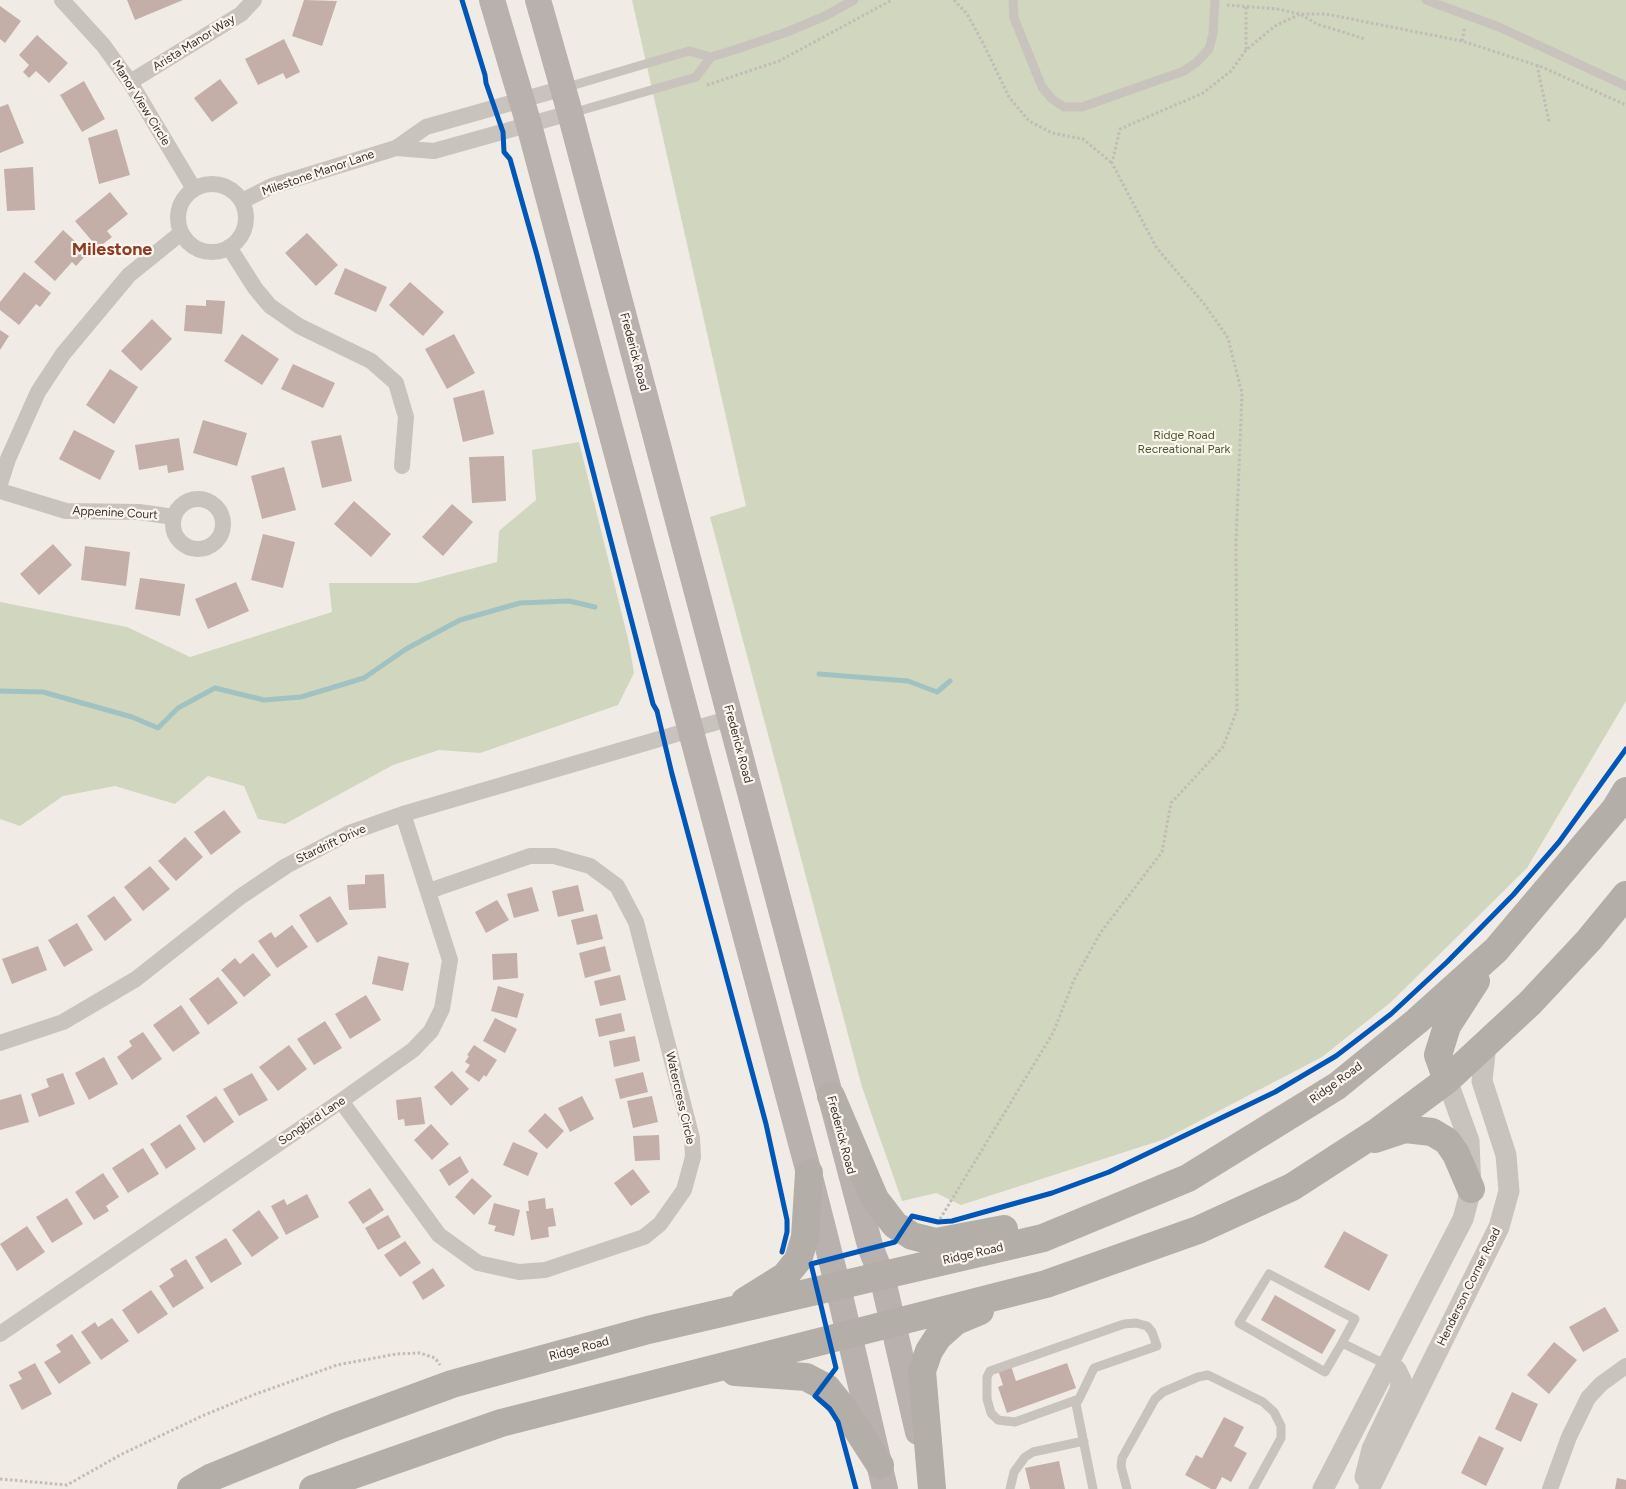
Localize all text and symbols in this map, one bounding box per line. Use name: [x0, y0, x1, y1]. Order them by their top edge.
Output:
street label: Arista Manor Way: [150, 12, 238, 74]
street label: Manor View Circle: [109, 58, 173, 148]
street label: Milestone Manor Lane: [260, 147, 376, 199]
district label: Milestone: [72, 239, 152, 261]
street label: Frederick Road: [617, 311, 651, 393]
park label: Ridge Road Recreational Park: [1138, 428, 1230, 456]
street label: Appenine Court: [72, 504, 158, 522]
street label: Frederick Road: [721, 703, 755, 785]
street label: Stardrift Drive: [294, 822, 368, 866]
street label: Watercress Circle: [662, 1050, 698, 1146]
street label: Ridge Road: [1307, 1059, 1365, 1107]
street label: Songbird Lane: [276, 1093, 348, 1149]
street label: Frederick Road: [824, 1094, 858, 1176]
street label: Henderson Corner Road: [1434, 1226, 1504, 1348]
street label: Ridge Road: [941, 1240, 1005, 1268]
street label: Ridge Road: [547, 1334, 611, 1364]

